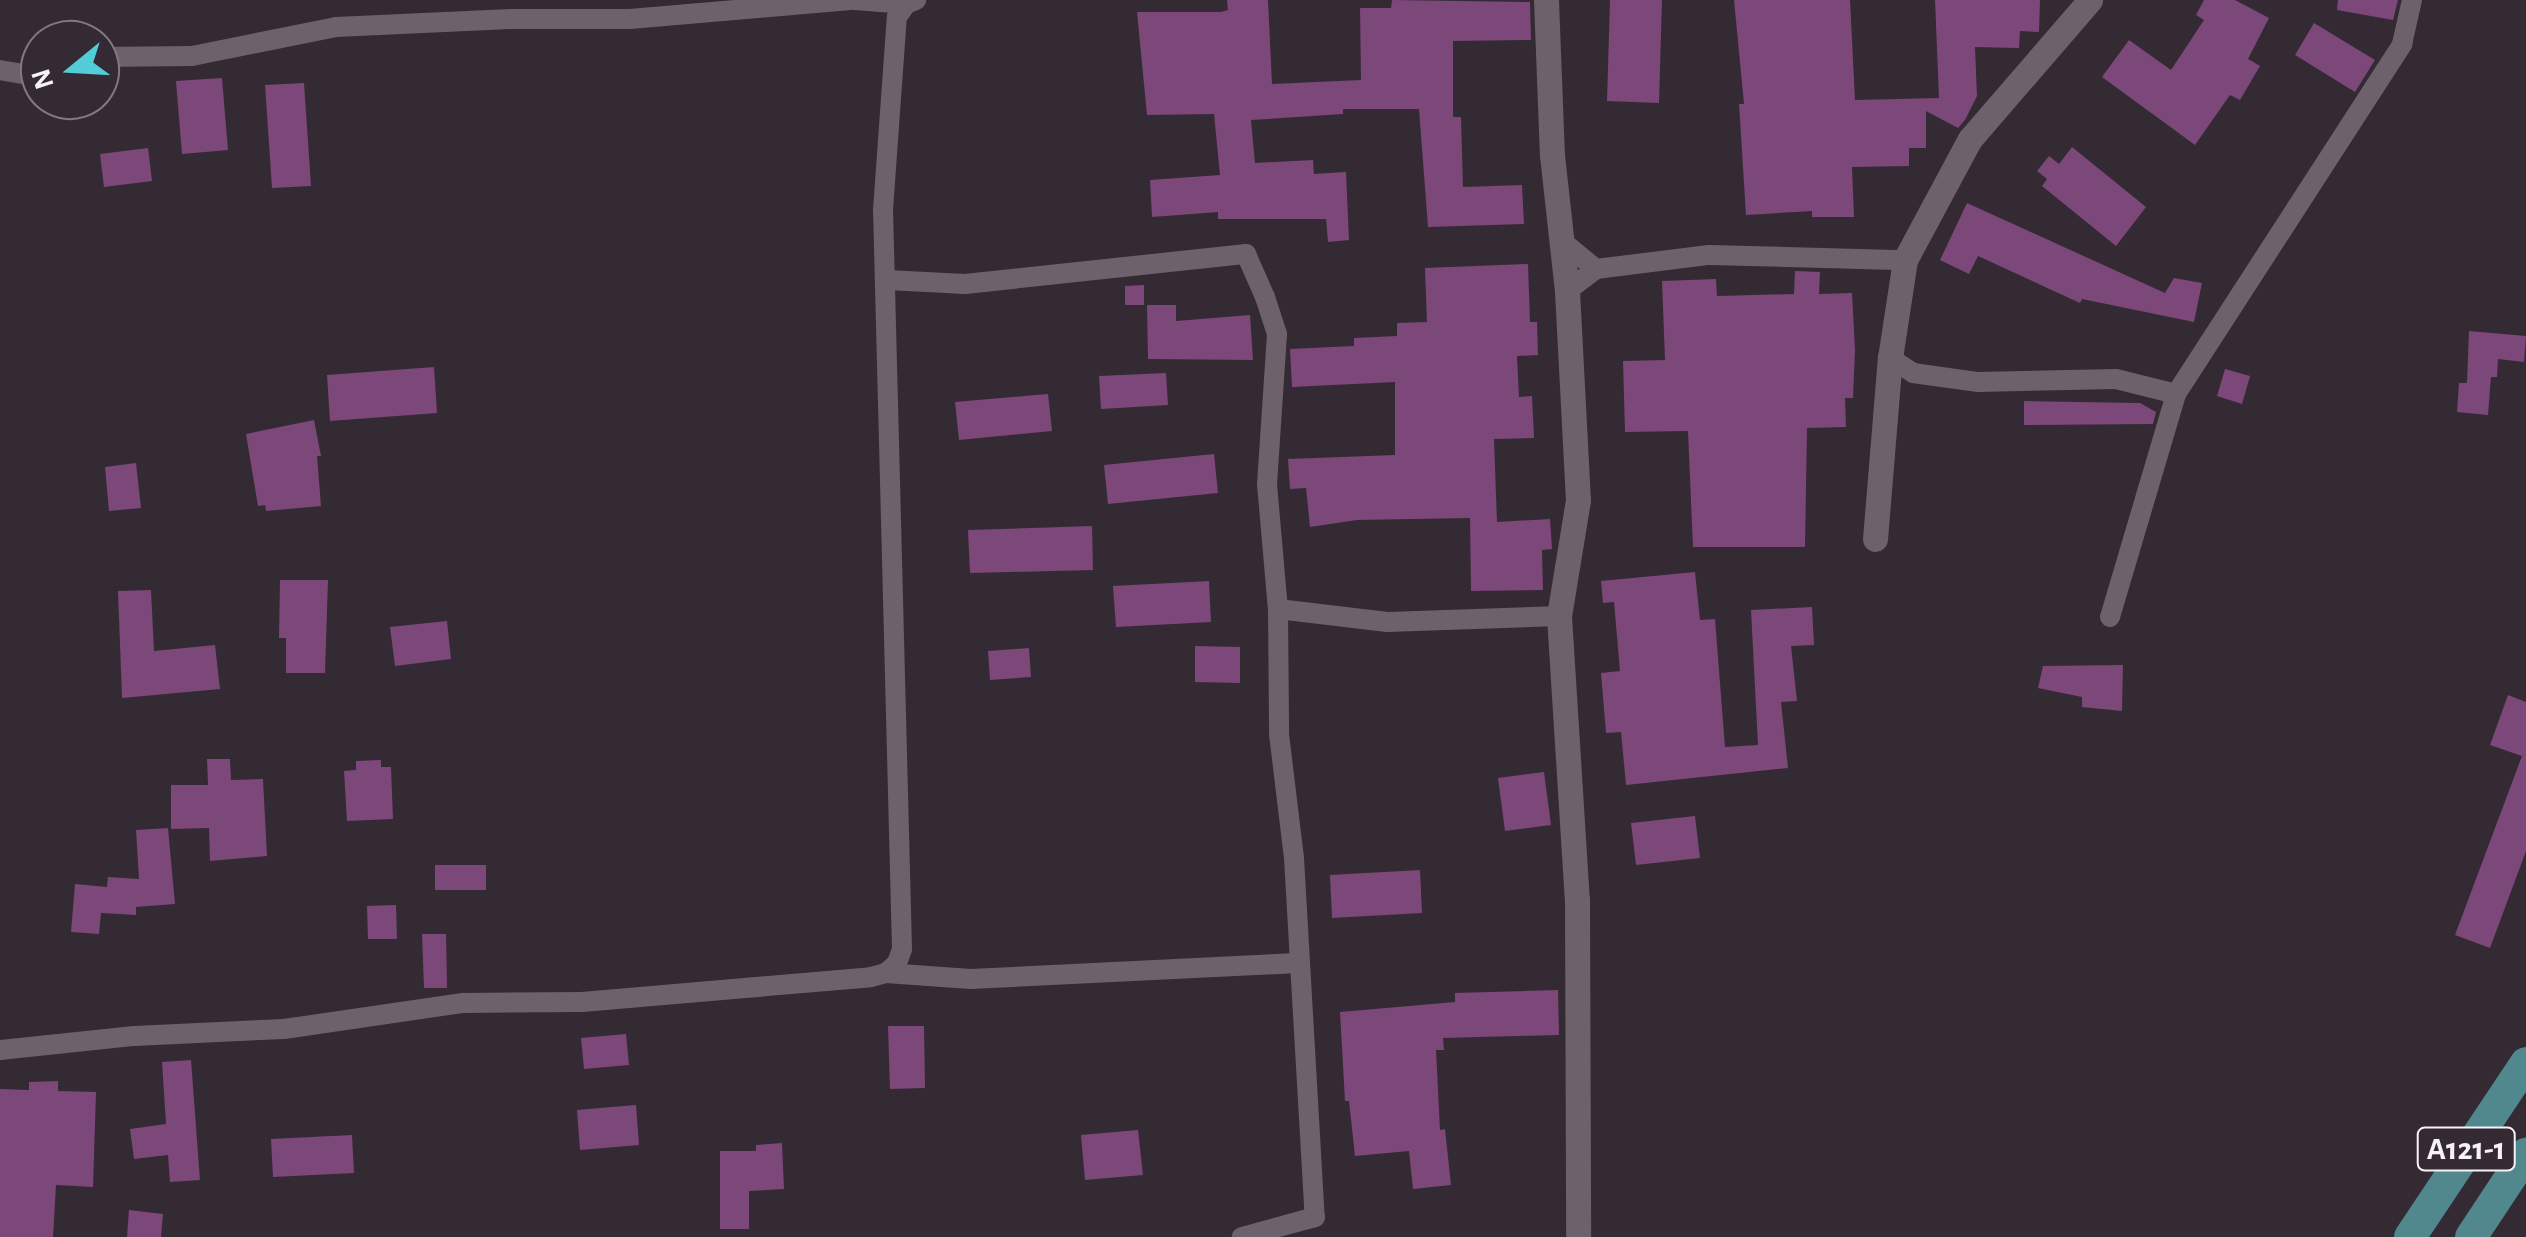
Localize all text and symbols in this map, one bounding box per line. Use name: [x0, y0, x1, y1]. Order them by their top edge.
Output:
north arrow: [20, 20, 120, 120]
text: N: [27, 65, 60, 92]
road number: A121-1: [2416, 1122, 2516, 1176]

